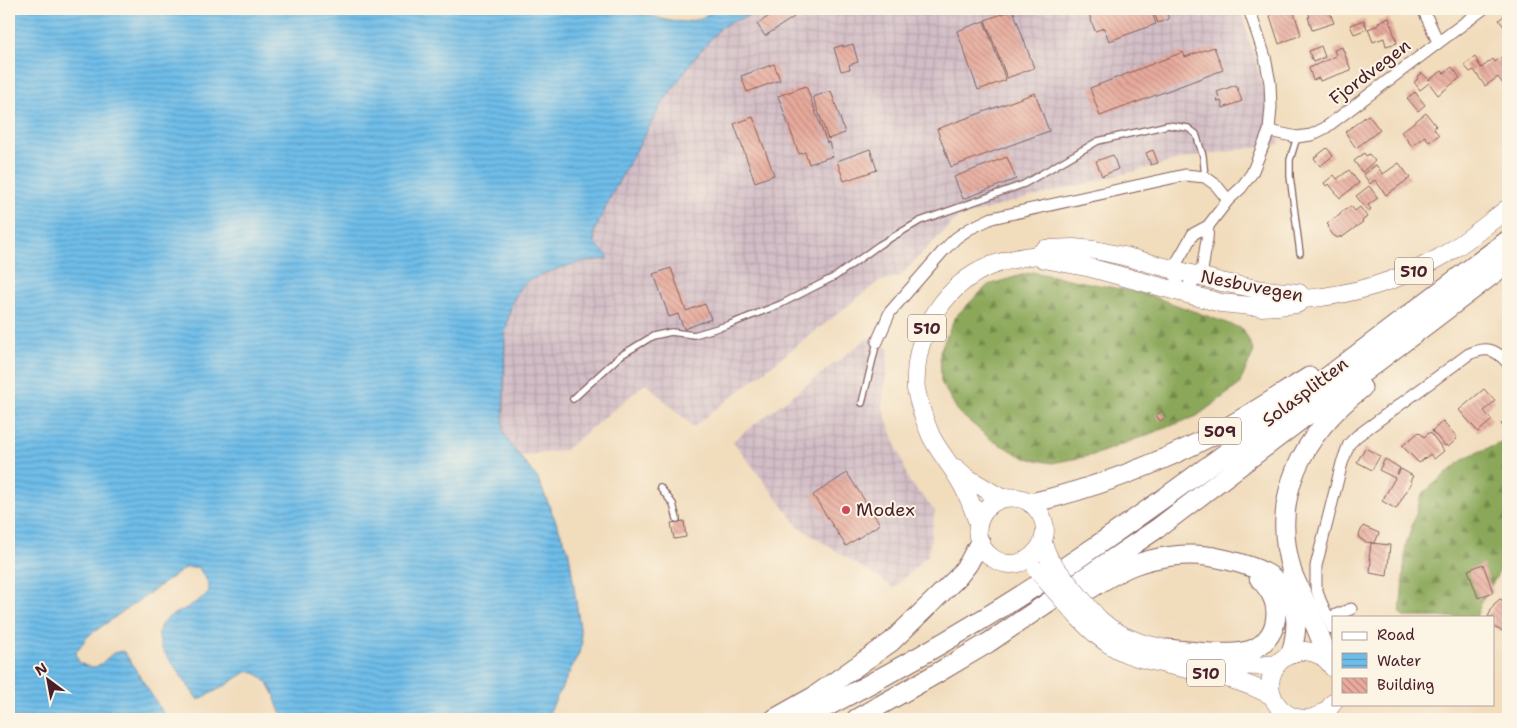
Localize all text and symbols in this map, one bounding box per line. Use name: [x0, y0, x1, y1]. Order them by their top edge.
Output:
street label: Fjordvegen: [1325, 34, 1415, 110]
road number: 510: [1395, 258, 1433, 284]
street label: Nesbuvegen: [1198, 264, 1306, 308]
road number: 510: [908, 314, 946, 342]
street label: Solasplitten: [1257, 352, 1353, 432]
road number: 509: [1199, 418, 1241, 444]
place label: Modex: [856, 498, 915, 522]
marker: Modex: [840, 504, 852, 516]
legend: [1332, 616, 1494, 706]
text: Road: [1377, 625, 1415, 645]
text: Water: [1377, 651, 1421, 671]
north arrow: [22, 656, 72, 706]
text: N: [32, 658, 51, 680]
road number: 510: [1187, 660, 1225, 686]
text: Building: [1377, 675, 1434, 695]

